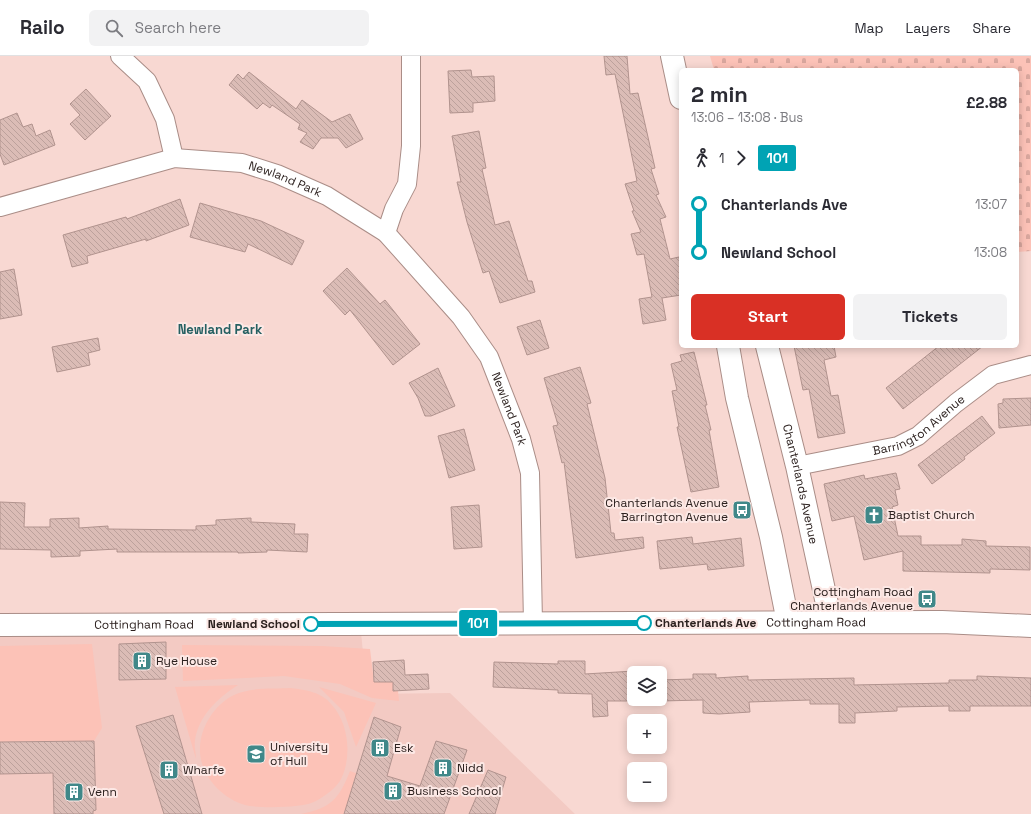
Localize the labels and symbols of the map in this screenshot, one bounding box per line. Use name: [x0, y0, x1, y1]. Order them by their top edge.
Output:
street label: Newland Park: [247, 158, 325, 201]
district label: Newland Park: [178, 321, 263, 338]
street label: Newland Park: [488, 370, 531, 448]
street label: Barrington Avenue: [871, 391, 968, 459]
street label: Chanterlands Avenue: [779, 422, 822, 546]
place label: Chanterlands Avenue Barrington Avenue: [605, 495, 728, 525]
bus stop icon: Chanterlands Avenue Barrington Avenue: [731, 499, 753, 521]
church icon: Baptist Church: [863, 504, 885, 526]
place label: Baptist Church: [888, 507, 975, 523]
place label: Cottingham Road Chanterlands Avenue: [790, 584, 913, 614]
bus stop icon: Cottingham Road Chanterlands Avenue: [916, 588, 938, 610]
line badge: 101: [455, 610, 501, 636]
street label: Cottingham Road: [766, 614, 866, 631]
marker: Chanterlands Ave: [636, 615, 652, 631]
place label: Chanterlands Ave: [655, 615, 756, 631]
street label: Cottingham Road: [94, 616, 194, 633]
place label: Newland School: [208, 616, 300, 632]
marker: Newland School: [303, 616, 319, 632]
building icon: Rye House: [131, 650, 153, 672]
place label: Rye House: [156, 653, 217, 669]
building icon: Esk: [369, 737, 391, 759]
place label: University of Hull: [270, 739, 328, 769]
place label: Esk: [394, 740, 414, 756]
school or university icon: University of Hull: [245, 743, 267, 765]
building icon: Nidd: [432, 757, 454, 779]
building icon: Wharfe: [158, 759, 180, 781]
place label: Nidd: [457, 760, 483, 776]
place label: Wharfe: [183, 762, 224, 778]
building icon: Business School: [382, 780, 404, 802]
building icon: Venn: [63, 781, 85, 803]
place label: Business School: [407, 783, 501, 799]
place label: Venn: [88, 784, 117, 800]

